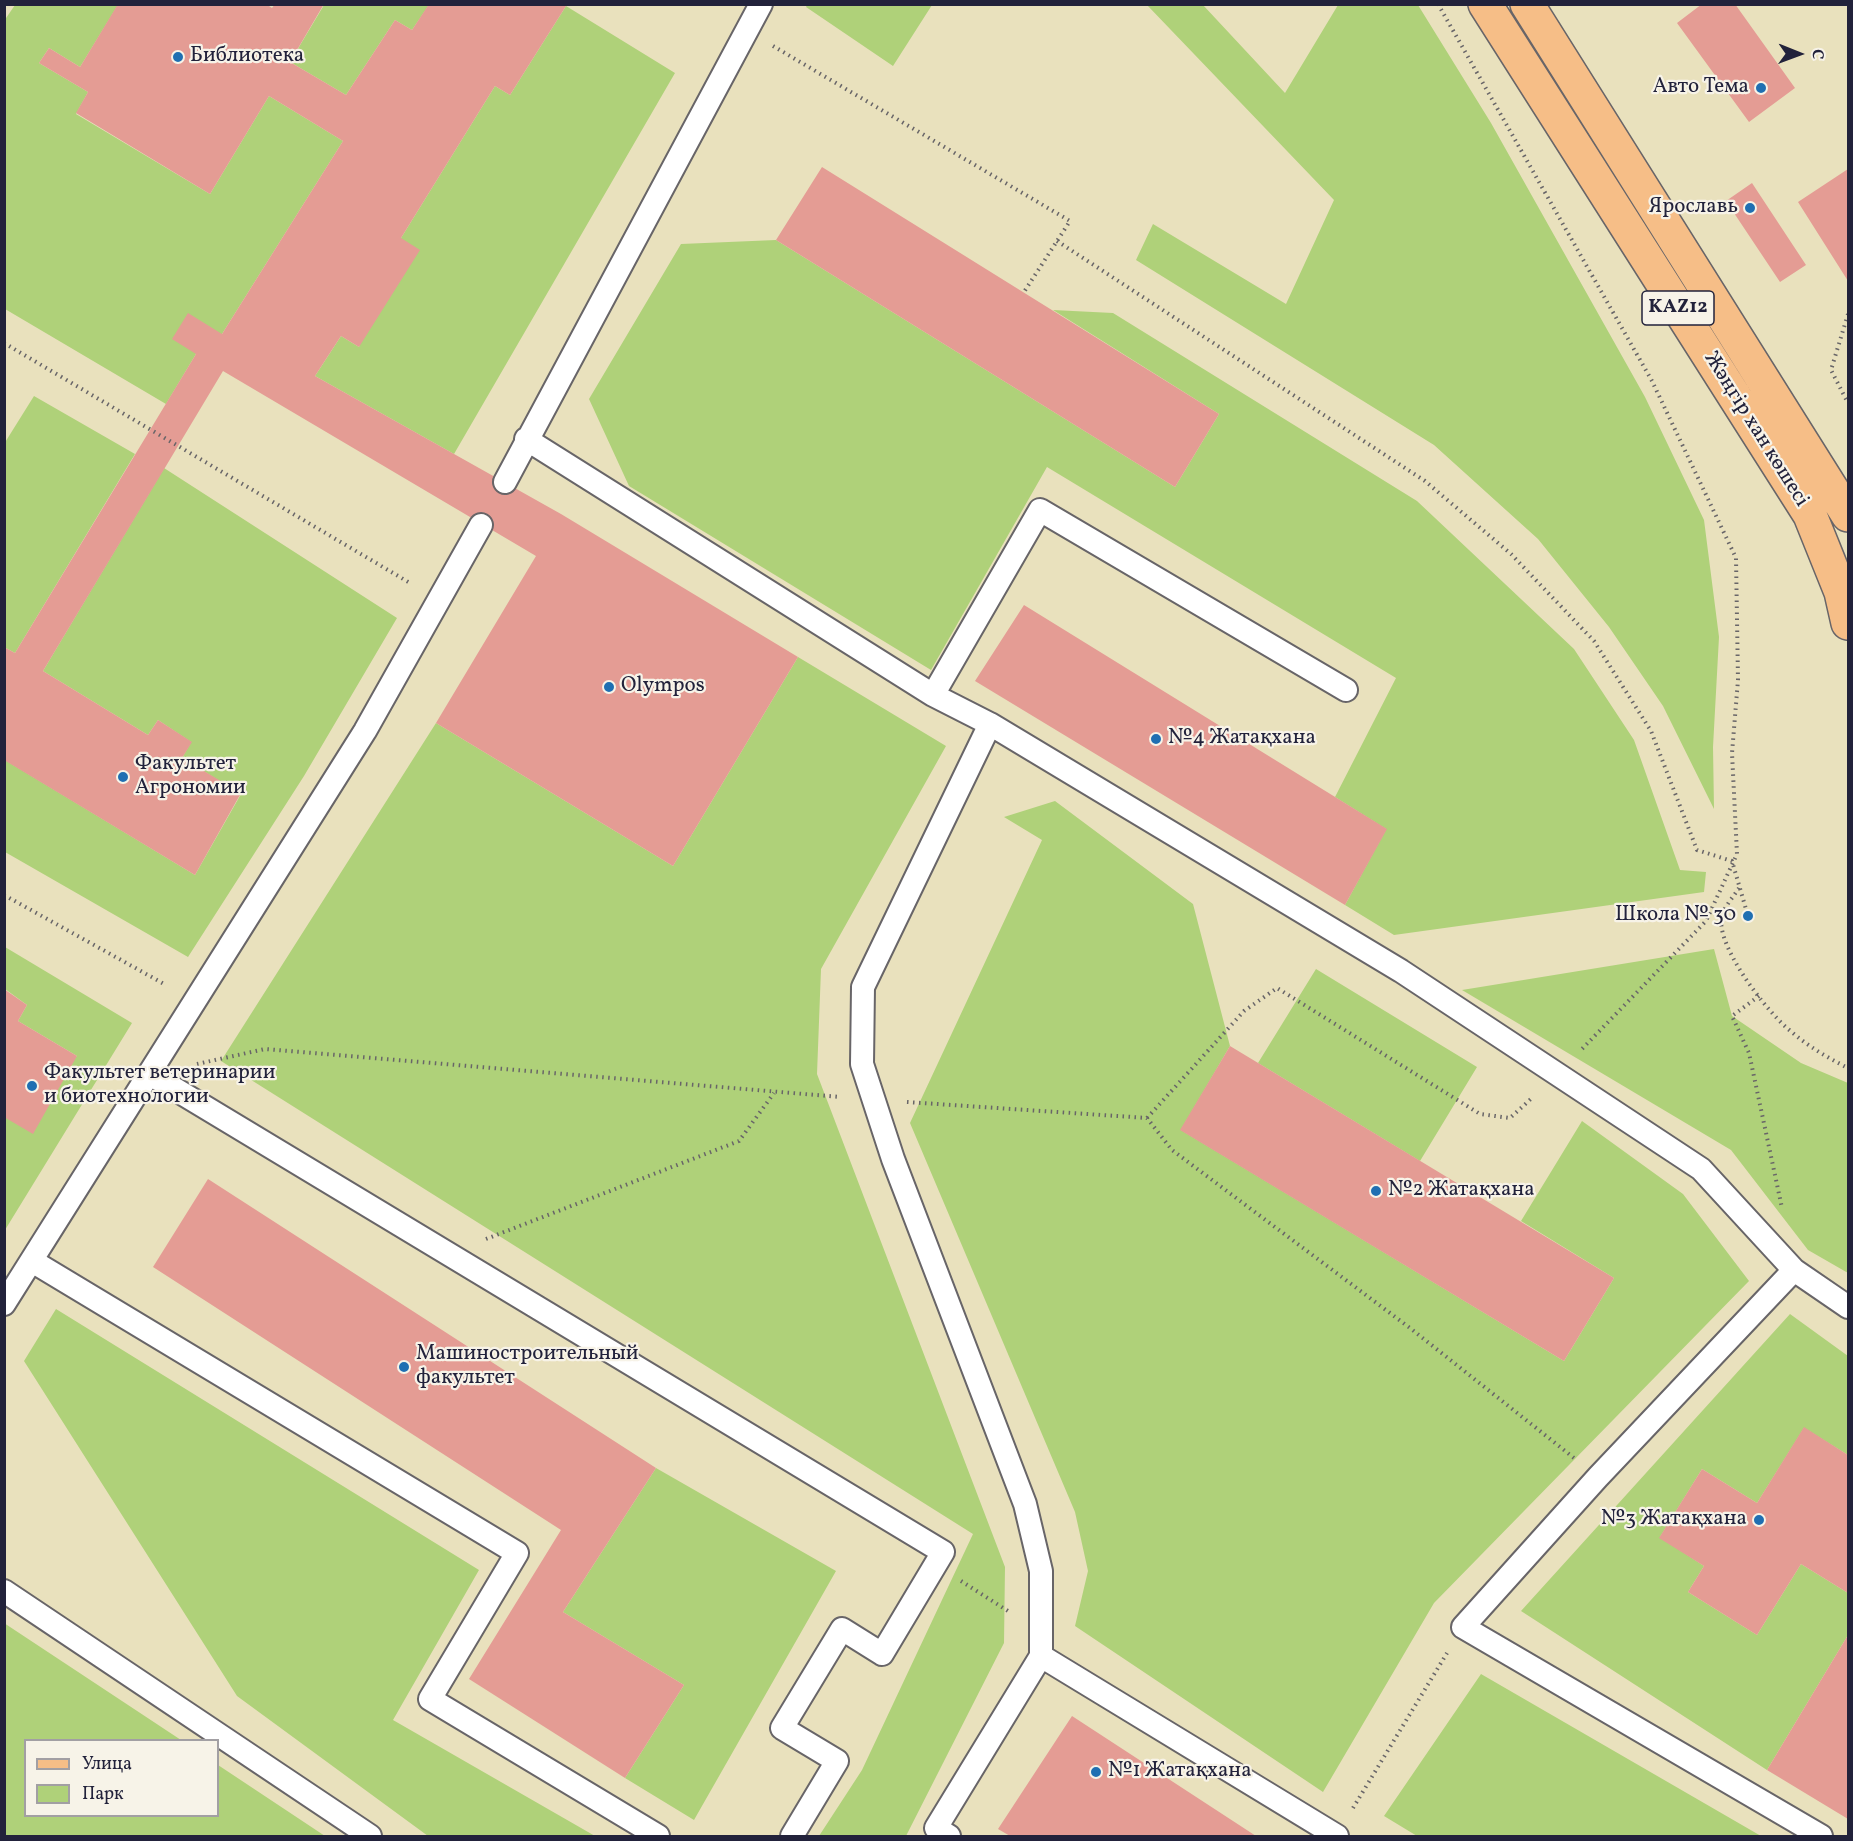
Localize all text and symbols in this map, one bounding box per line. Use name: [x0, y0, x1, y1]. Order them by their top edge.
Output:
north arrow: [1769, 24, 1829, 84]
place label: Библиотека: [190, 44, 304, 70]
text: С: [1806, 49, 1828, 60]
marker: Библиотека: [171, 50, 185, 64]
place label: Авто Тема: [1653, 75, 1749, 101]
marker: Авто Тема: [1754, 81, 1768, 95]
place label: Ярославь: [1649, 195, 1738, 221]
marker: Ярославь: [1743, 201, 1757, 215]
road number: KAZ12: [1642, 291, 1714, 325]
street label: Жәңгір хан көшесі: [1697, 348, 1813, 512]
place label: Olympos: [621, 674, 705, 700]
marker: Olympos: [602, 680, 616, 694]
place label: №4 Жатақхана: [1168, 726, 1316, 752]
marker: №4 Жатақхана: [1149, 732, 1163, 746]
place label: Факультет Агрономии: [135, 752, 246, 802]
marker: Факультет Агрономии: [116, 770, 130, 784]
place label: Школа № 30: [1615, 903, 1736, 929]
marker: Школа № 30: [1741, 909, 1755, 923]
place label: Факультет ветеринарии и биотехнологии: [44, 1061, 275, 1111]
marker: Факультет ветеринарии и биотехнологии: [25, 1079, 39, 1093]
place label: №2 Жатақхана: [1388, 1178, 1535, 1204]
marker: №2 Жатақхана: [1369, 1184, 1383, 1198]
place label: Машиностроительный факультет: [416, 1342, 639, 1392]
marker: Машиностроительный факультет: [397, 1360, 411, 1374]
place label: №3 Жатақхана: [1601, 1507, 1747, 1533]
marker: №3 Жатақхана: [1752, 1513, 1766, 1527]
legend: [24, 1739, 219, 1817]
text: Улица: [82, 1752, 132, 1777]
place label: №1 Жатақхана: [1108, 1759, 1252, 1785]
marker: №1 Жатақхана: [1089, 1765, 1103, 1779]
text: Парк: [82, 1782, 124, 1807]

